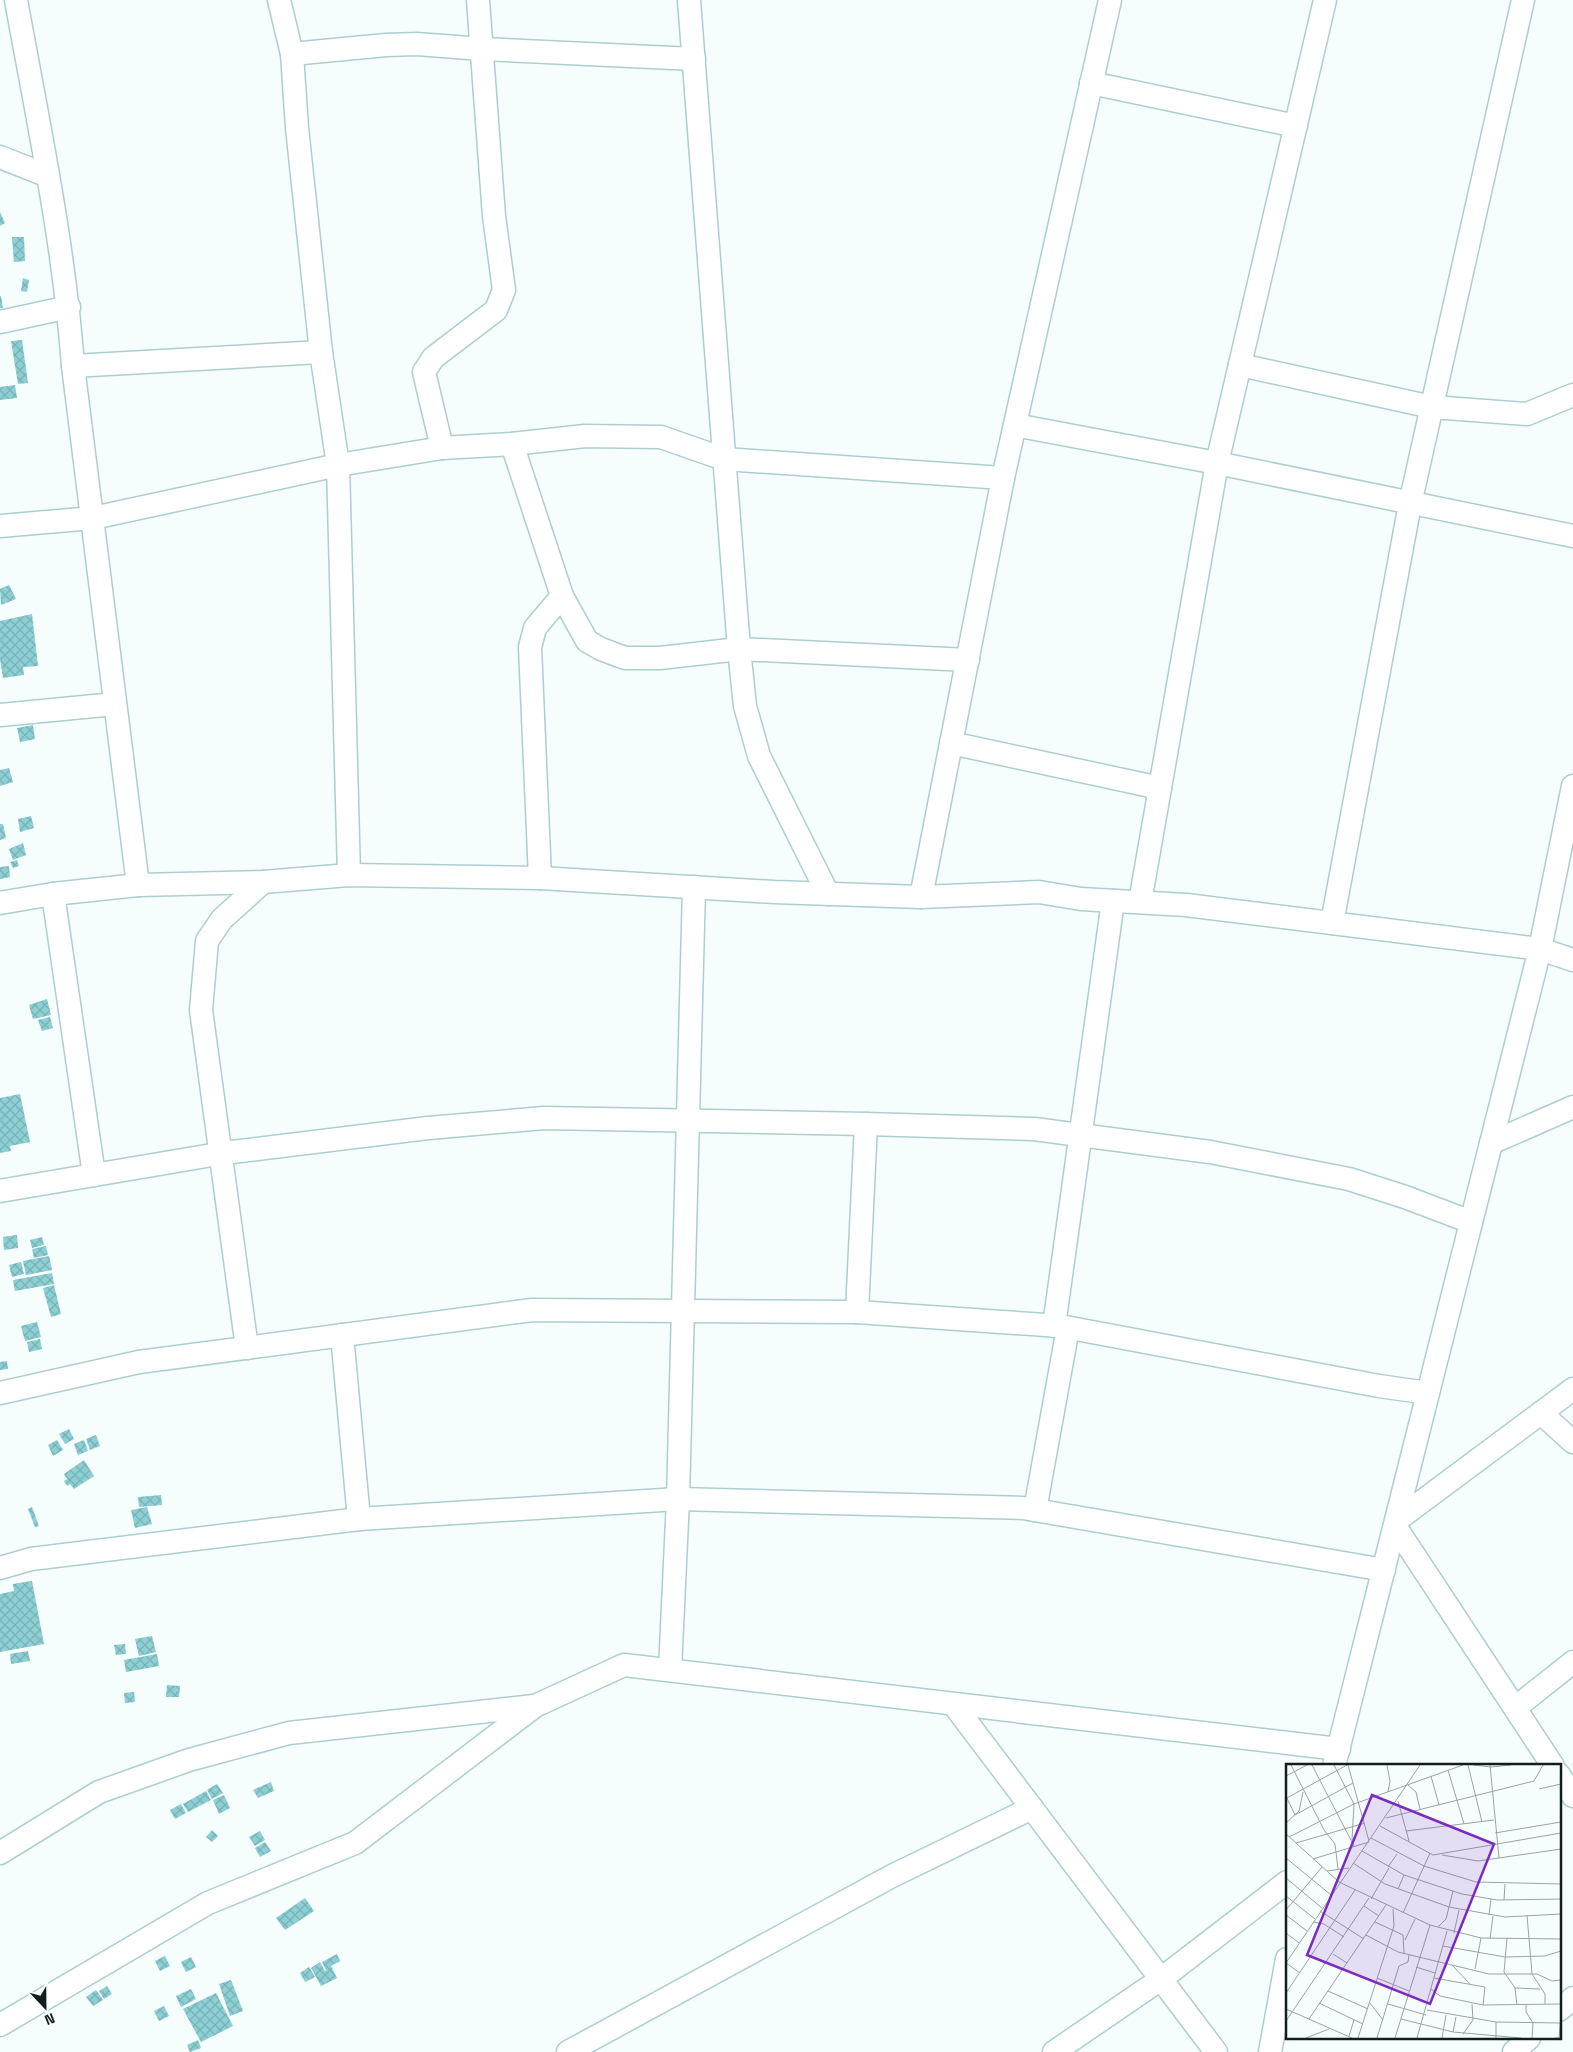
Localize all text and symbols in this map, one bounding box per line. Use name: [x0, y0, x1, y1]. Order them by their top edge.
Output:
inset map: [1286, 1764, 1560, 2040]
north arrow: [20, 1982, 70, 2032]
text: N: [42, 2009, 58, 2029]

